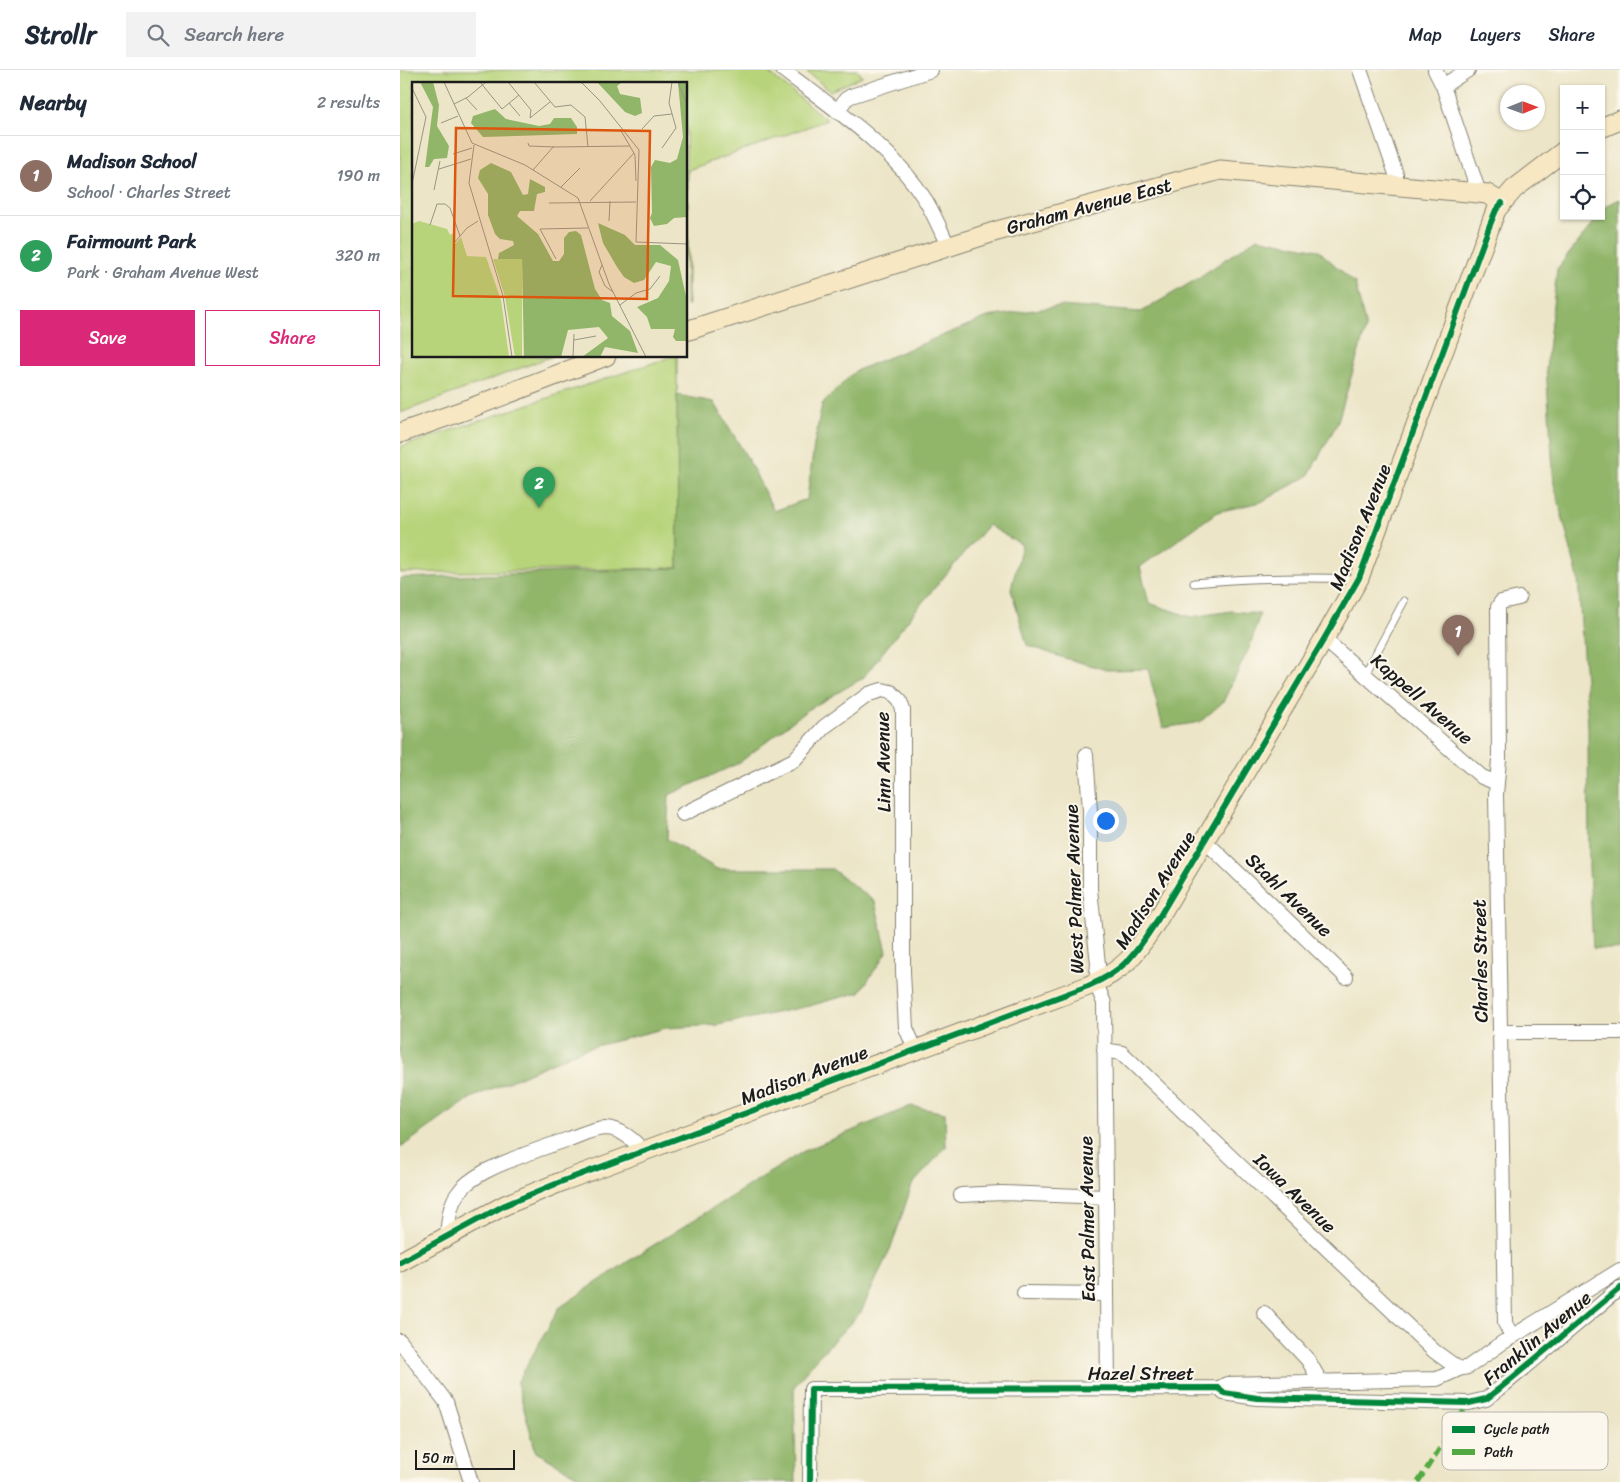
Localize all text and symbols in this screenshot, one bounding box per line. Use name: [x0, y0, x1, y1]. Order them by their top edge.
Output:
search box: [126, 12, 476, 57]
text: Strollr: [25, 14, 96, 56]
text: Search here: [184, 18, 284, 51]
text: Map: [1409, 19, 1442, 51]
text: Layers: [1470, 19, 1521, 51]
text: Share: [1549, 19, 1595, 51]
icon: search: [144, 21, 172, 49]
inset map: [412, 82, 688, 358]
text: Nearby: [20, 84, 86, 122]
north arrow: [1500, 85, 1545, 130]
map controls: [1560, 85, 1605, 220]
button: +: [1560, 85, 1605, 130]
text: 2 results: [317, 88, 380, 117]
button: −: [1560, 130, 1605, 175]
text: Madison School: [67, 145, 197, 178]
text: 1: [33, 161, 39, 190]
text: 190 m: [337, 161, 380, 190]
street label: Graham Avenue East: [1003, 168, 1175, 244]
button: locate: [1560, 175, 1605, 220]
text: School · Charles Street: [67, 178, 231, 207]
text: Fairmount Park: [67, 225, 197, 258]
text: 2: [31, 241, 41, 270]
text: 320 m: [335, 241, 380, 270]
text: Park · Graham Avenue West: [67, 258, 259, 287]
button: Save: [20, 310, 195, 366]
button: Share: [205, 310, 380, 366]
street label: Madison Avenue: [1320, 459, 1400, 595]
pin: 2: [523, 467, 555, 508]
pin: 1: [1442, 615, 1474, 656]
street label: Kappell Avenue: [1363, 645, 1481, 753]
street label: Linn Avenue: [866, 711, 900, 813]
street label: West Palmer Avenue: [1055, 804, 1093, 974]
your location: [1093, 808, 1119, 834]
street label: Madison Avenue: [1105, 824, 1205, 956]
street label: Stahl Avenue: [1237, 844, 1341, 946]
street label: Charles Street: [1462, 899, 1498, 1023]
street label: Madison Avenue: [735, 1036, 873, 1114]
street label: East Palmer Avenue: [1069, 1136, 1105, 1302]
street label: Iowa Avenue: [1245, 1144, 1345, 1242]
street label: Franklin Avenue: [1475, 1282, 1599, 1394]
street label: Hazel Street: [1088, 1357, 1194, 1390]
legend: [1442, 1412, 1608, 1470]
text: Cycle path: [1484, 1417, 1550, 1442]
text: Path: [1484, 1440, 1513, 1465]
text: 50 m: [422, 1446, 454, 1471]
scale bar: [415, 1447, 515, 1470]

